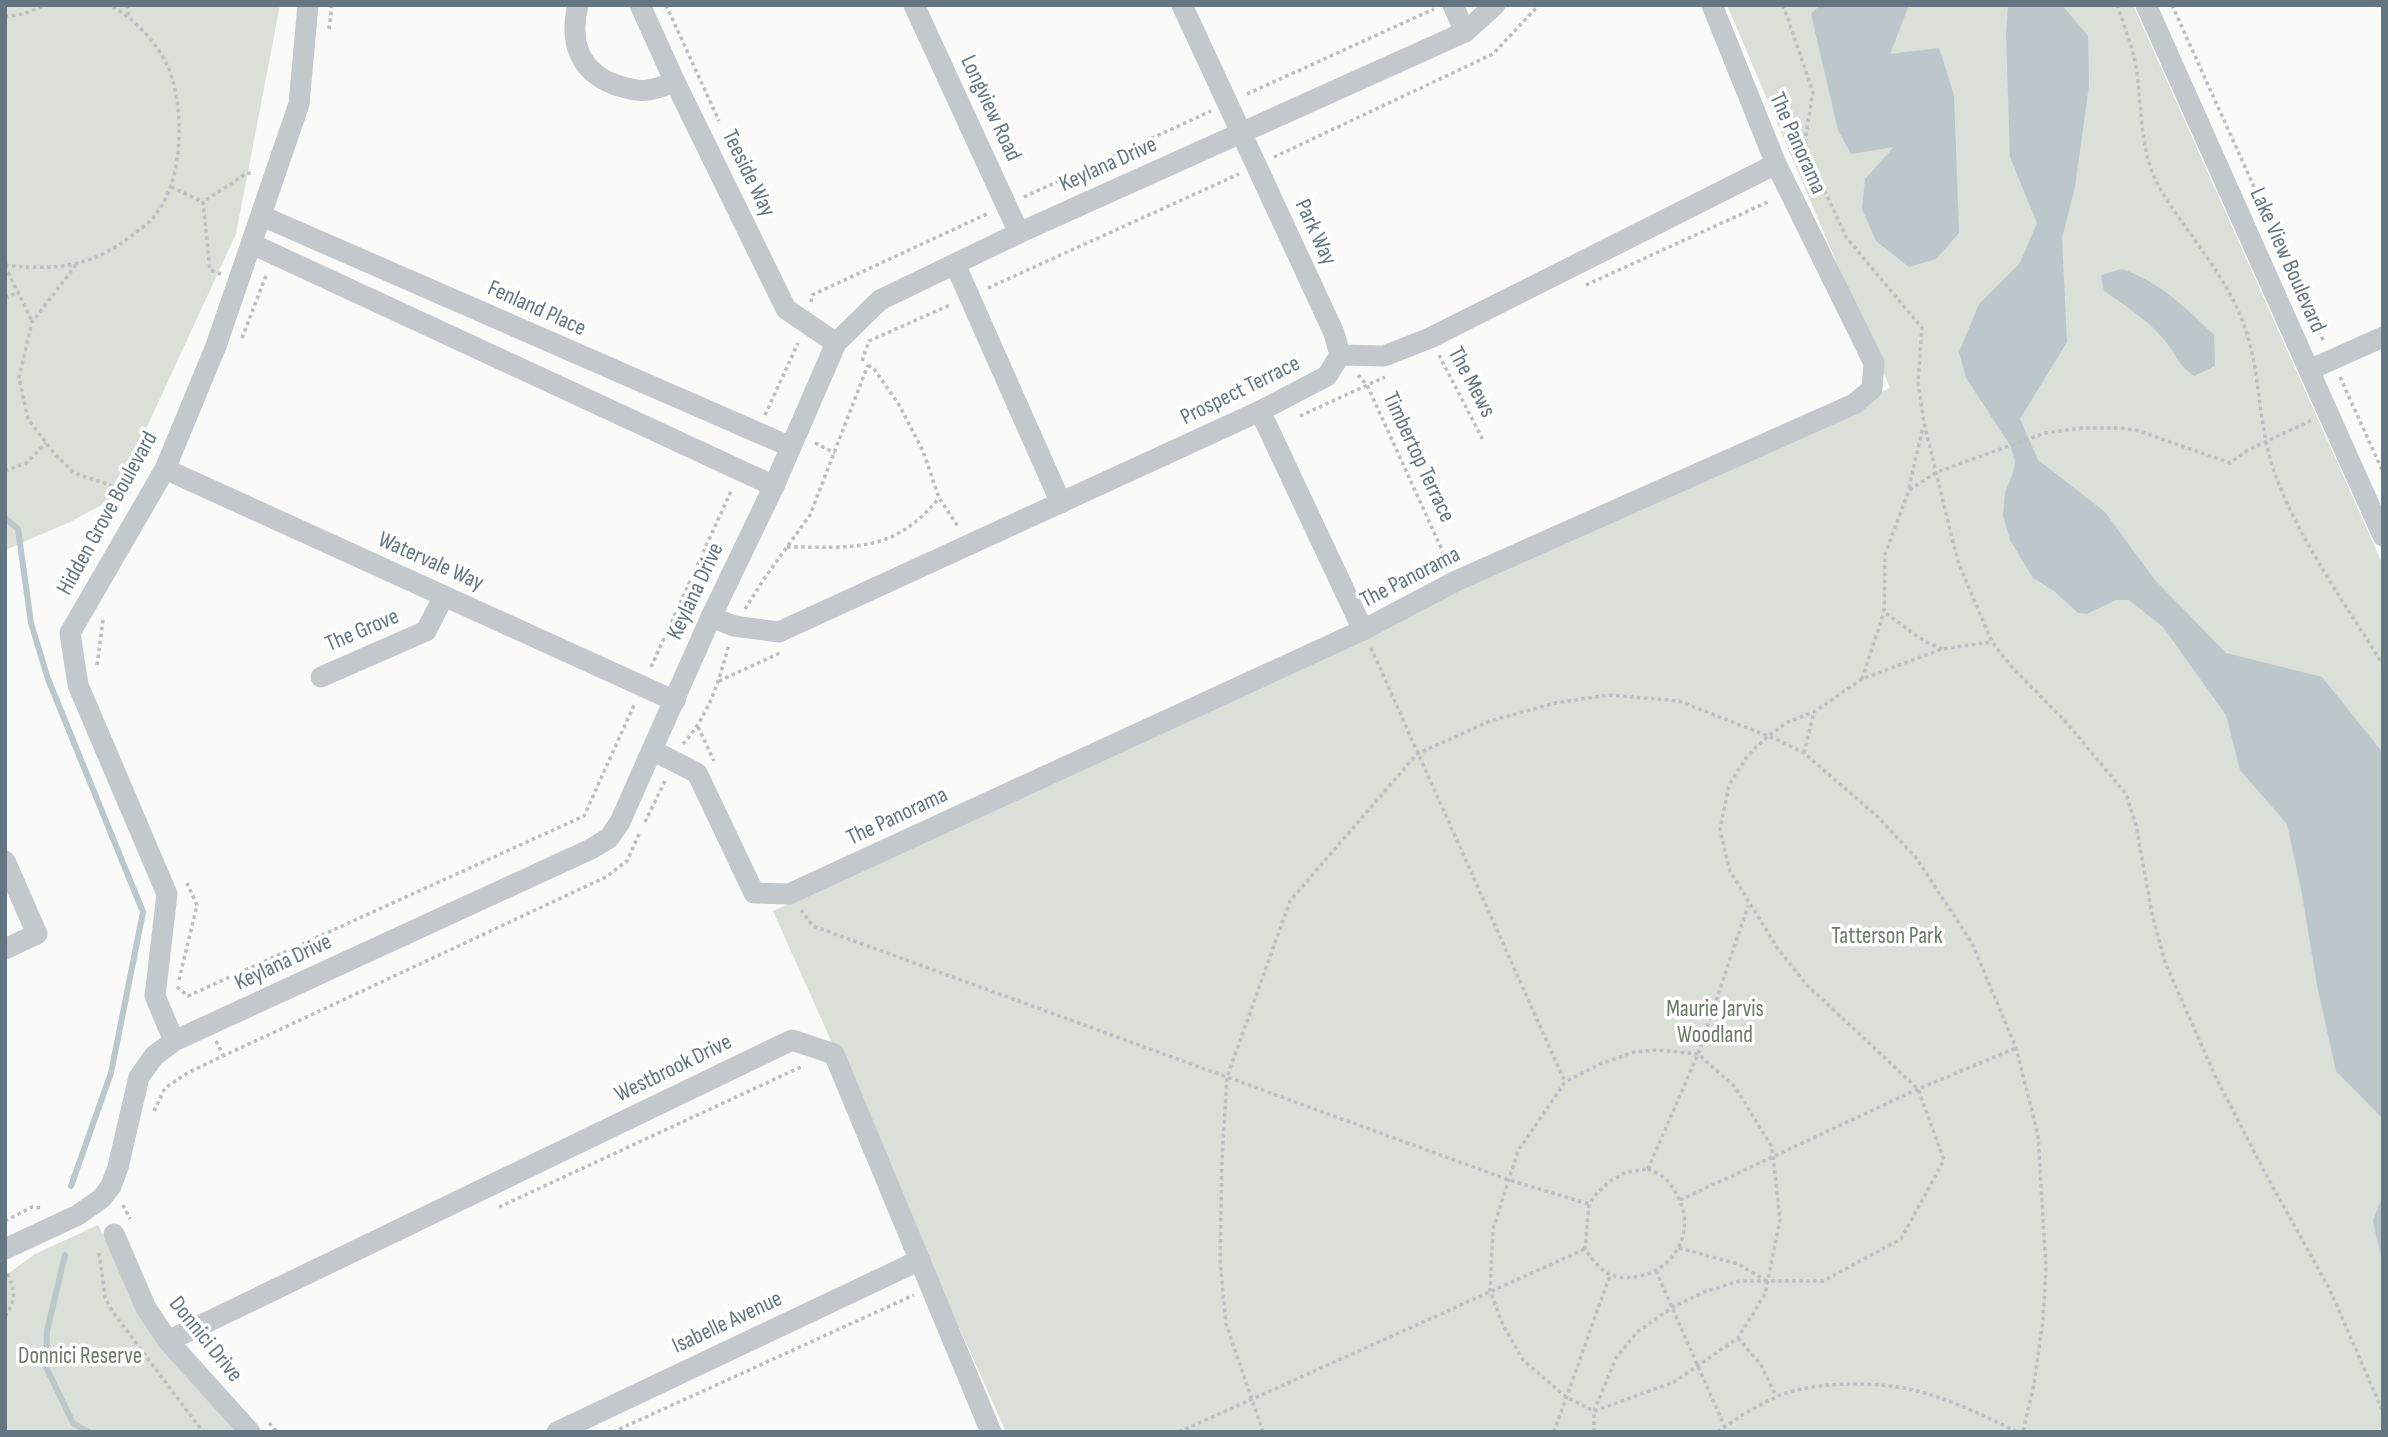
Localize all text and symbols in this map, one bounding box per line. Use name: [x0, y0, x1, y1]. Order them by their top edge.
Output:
street label: Longview Road: [954, 51, 1028, 165]
street label: The Panorama: [1763, 88, 1833, 198]
street label: Teeside Way: [716, 125, 782, 221]
street label: Keylana Drive: [1055, 130, 1161, 198]
street label: Lake View Boulevard: [2244, 183, 2332, 337]
street label: Park Way: [1289, 195, 1343, 269]
street label: Fenland Place: [483, 274, 591, 342]
street label: The Mews: [1442, 342, 1502, 422]
street label: Prospect Terrace: [1176, 349, 1304, 431]
street label: Timbertop Terrace: [1377, 387, 1461, 527]
street label: Hidden Grove Boulevard: [50, 426, 164, 600]
street label: Watervale Way: [374, 525, 488, 597]
street label: Keylana Drive: [660, 538, 730, 644]
street label: The Panorama: [1355, 540, 1465, 614]
street label: The Grove: [321, 602, 403, 658]
street label: The Panorama: [842, 780, 952, 852]
park label: Tatterson Park: [1832, 922, 1943, 950]
street label: Keylana Drive: [230, 927, 336, 997]
park label: Maurie Jarvis Woodland: [1666, 995, 1764, 1049]
street label: Westbrook Drive: [610, 1028, 736, 1108]
street label: Isabelle Avenue: [668, 1284, 786, 1360]
street label: Donnici Drive: [163, 1291, 249, 1387]
park label: Donnici Reserve: [18, 1342, 142, 1370]

